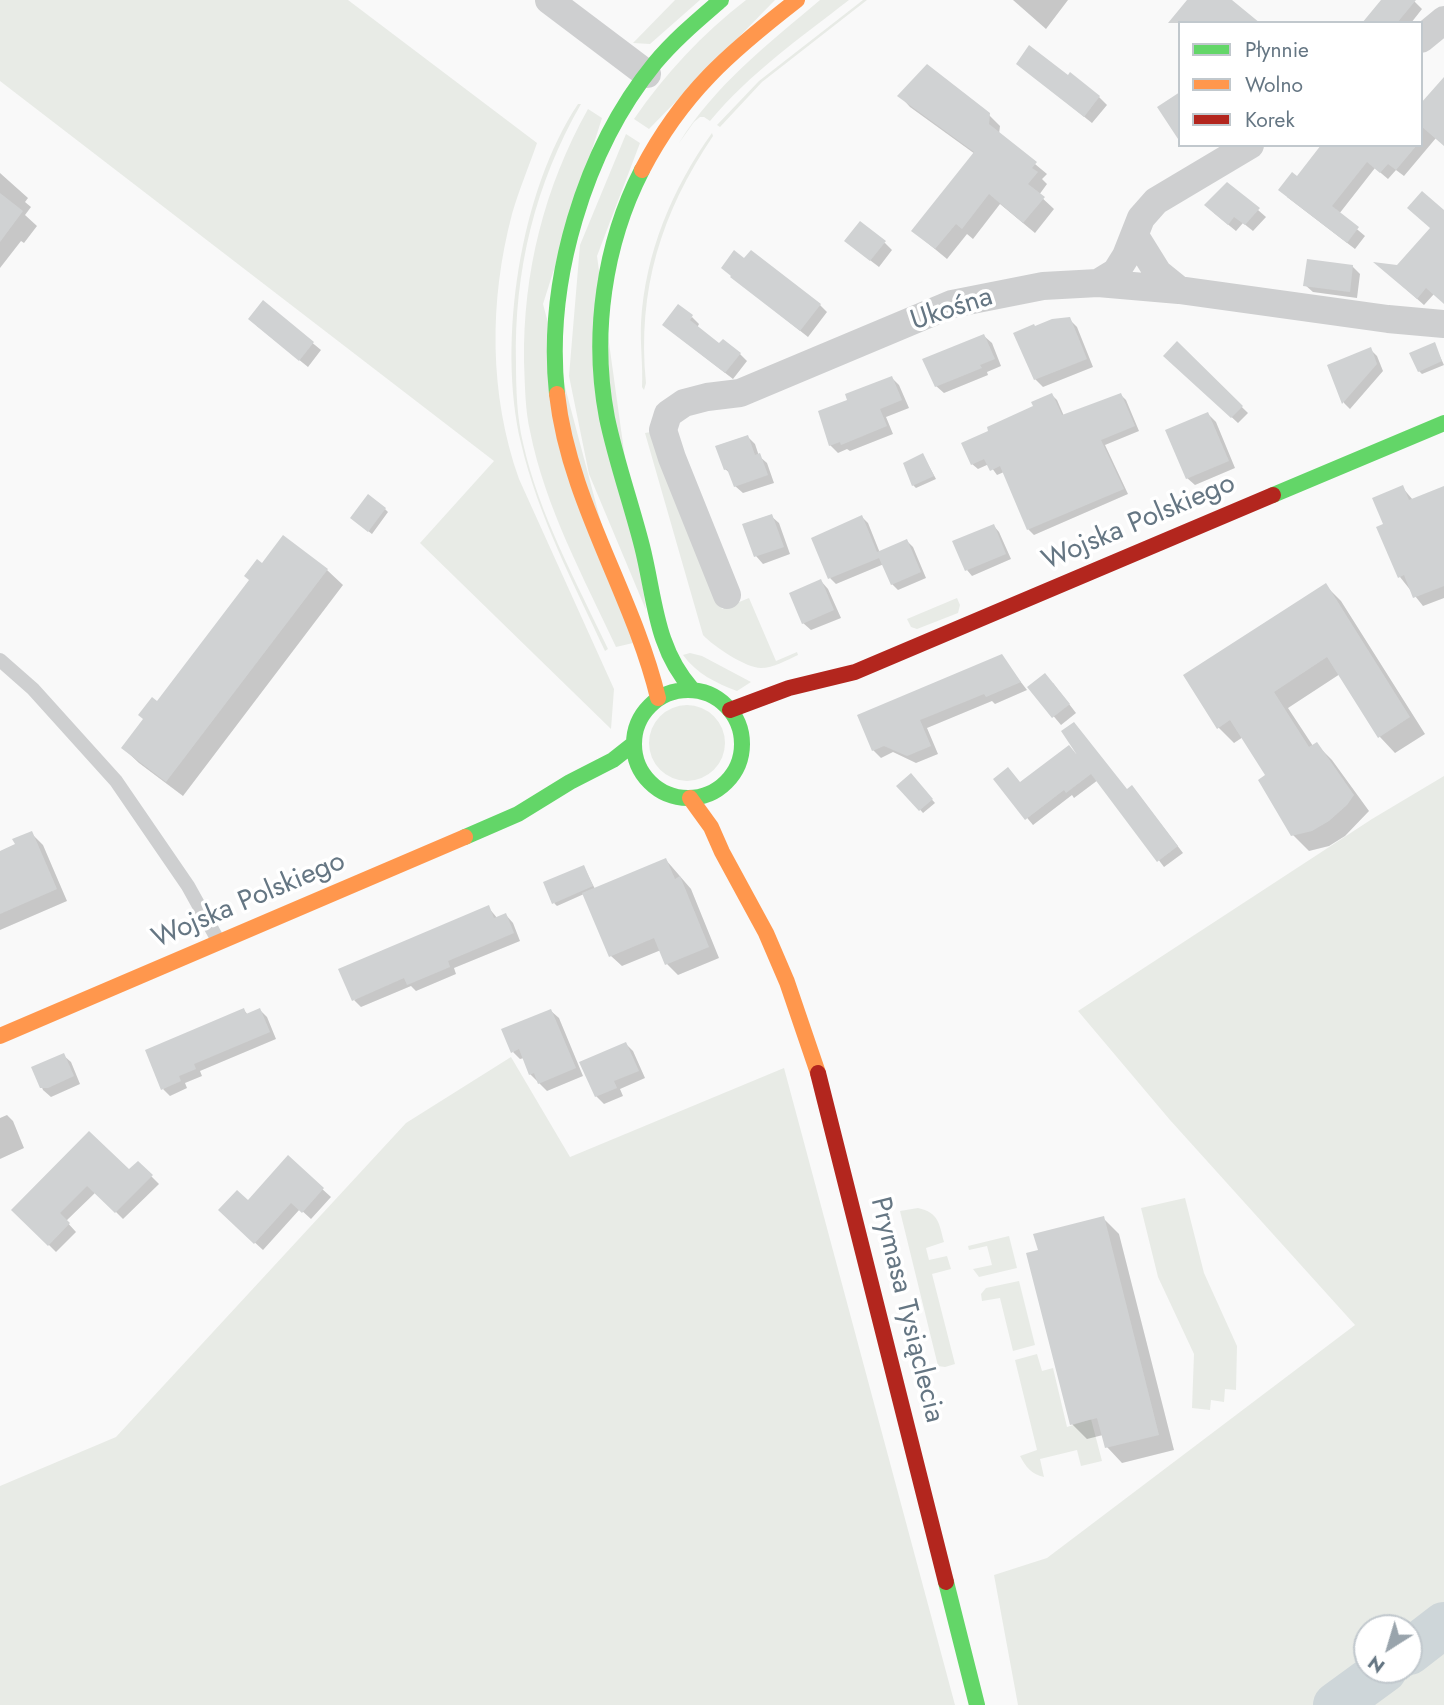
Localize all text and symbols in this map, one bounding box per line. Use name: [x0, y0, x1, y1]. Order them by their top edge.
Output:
legend: [1178, 21, 1423, 147]
text: Płynnie: [1245, 35, 1309, 65]
text: Wolno: [1245, 70, 1303, 100]
text: Korek: [1245, 105, 1295, 135]
street label: Ukośna: [907, 281, 997, 339]
street label: Wojska Polskiego: [1038, 467, 1240, 579]
street label: Wojska Polskiego: [148, 845, 350, 957]
street label: Prymasa Tysiąclecia: [862, 1194, 950, 1426]
north arrow: [1353, 1614, 1423, 1684]
text: N: [1362, 1649, 1390, 1680]

